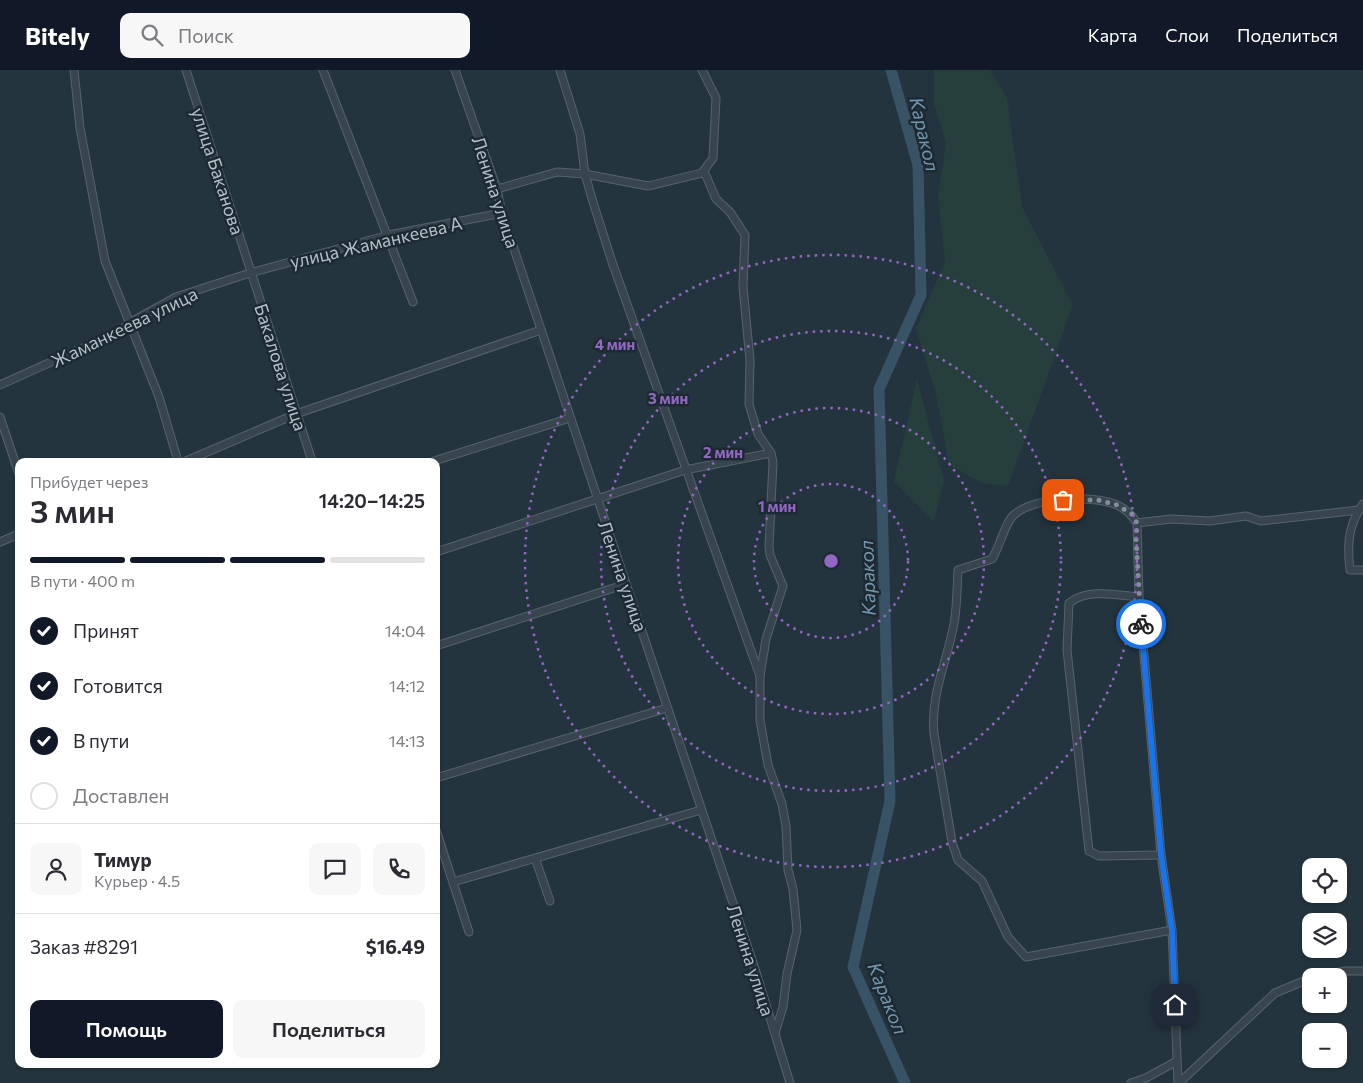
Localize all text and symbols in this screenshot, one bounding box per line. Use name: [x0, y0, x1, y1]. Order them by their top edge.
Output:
search box: [120, 13, 470, 58]
text: Bitely: [25, 21, 90, 50]
icon: search: [138, 21, 166, 49]
text: Поиск: [178, 24, 234, 47]
text: Карта: [1088, 24, 1137, 46]
text: Слои: [1165, 24, 1209, 46]
text: Поделиться: [1237, 24, 1338, 46]
water label: Каракол: [905, 95, 945, 173]
street label: улица Баканова: [187, 105, 249, 237]
street label: Ленина улица: [468, 133, 524, 251]
street label: улица Жаманкеева А: [288, 211, 464, 273]
street label: Жаманкеева улица: [47, 282, 201, 372]
street label: Бакалова улица: [250, 301, 312, 433]
text: 4 мин: [595, 335, 635, 353]
text: 3 мин: [648, 389, 688, 407]
text: 2 мин: [703, 443, 743, 461]
text: Прибудет через: [30, 472, 149, 491]
pin: [1042, 479, 1084, 521]
icon: bag: [1049, 486, 1077, 514]
text: 14:20–14:25: [319, 489, 425, 512]
text: 3 мин: [30, 490, 115, 530]
text: 1 мин: [758, 497, 796, 515]
street label: Ленина улица: [594, 518, 652, 634]
water label: Каракол: [854, 540, 880, 616]
centre of rings: [822, 552, 840, 570]
text: В пути · 400 m: [30, 571, 135, 590]
courier: [1116, 599, 1166, 649]
icon: bike: [1127, 610, 1155, 638]
icon: check: [30, 617, 58, 645]
text: Принят: [73, 619, 139, 642]
text: 14:04: [385, 621, 425, 640]
icon: check: [30, 672, 58, 700]
text: Готовится: [73, 674, 163, 697]
text: 14:12: [389, 676, 425, 695]
icon: check: [30, 727, 58, 755]
text: В пути: [73, 729, 129, 752]
text: 14:13: [389, 731, 425, 750]
text: Доставлен: [73, 784, 169, 807]
button: person: [30, 843, 82, 895]
button: chat: [309, 843, 361, 895]
button: phone: [373, 843, 425, 895]
text: Тимур: [94, 848, 152, 871]
map controls: [1302, 858, 1347, 1068]
button: locate: [1302, 858, 1347, 903]
text: Курьер · 4.5: [94, 871, 180, 890]
street label: Ленина улица: [723, 901, 779, 1019]
button: layers: [1302, 913, 1347, 958]
text: Заказ #8291: [30, 935, 138, 958]
text: $16.49: [366, 935, 425, 958]
water label: Каракол: [863, 959, 913, 1037]
button: +: [1302, 968, 1347, 1013]
pin: [1154, 984, 1196, 1026]
icon: home: [1161, 991, 1189, 1019]
button: Помощь: [30, 1000, 223, 1058]
button: Поделиться: [233, 1000, 425, 1058]
button: −: [1302, 1023, 1347, 1068]

